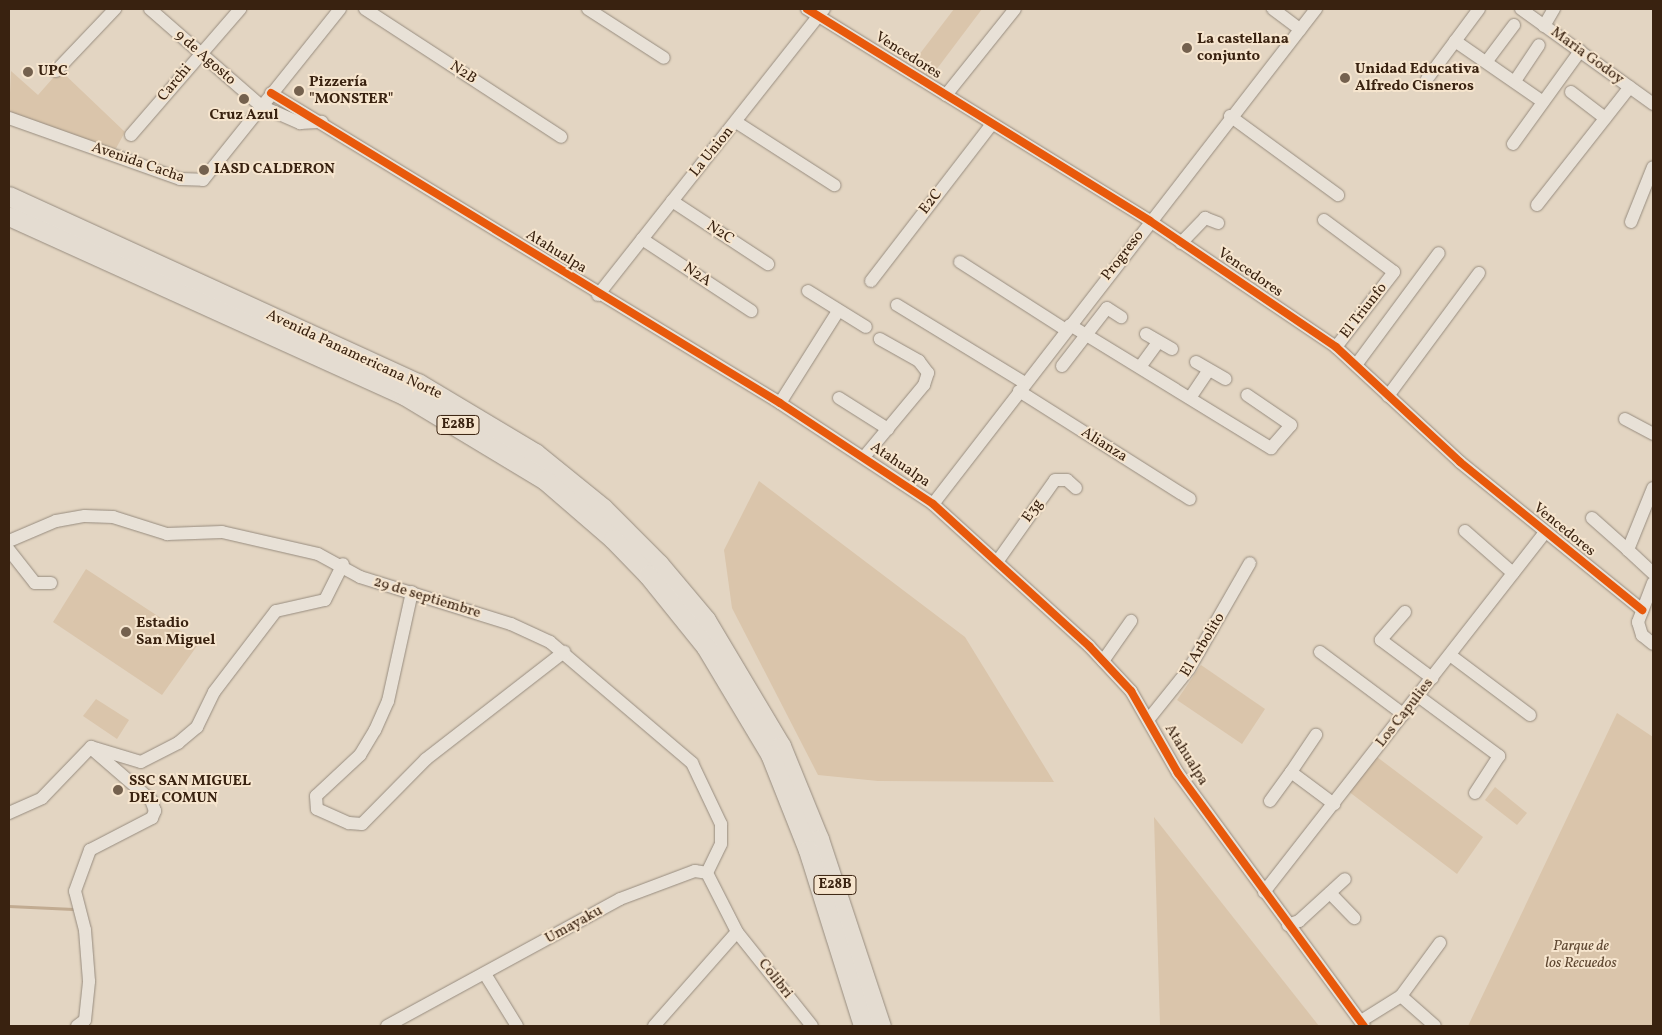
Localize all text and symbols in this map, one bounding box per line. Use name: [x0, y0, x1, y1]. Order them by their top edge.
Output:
street label: Maria Godoy: [1547, 23, 1627, 89]
street label: 9 de Agosto: [171, 27, 239, 89]
street label: Vencedores: [871, 28, 945, 84]
place label: La castellana conjunto: [1197, 30, 1289, 65]
marker: La castellana conjunto: [1181, 42, 1193, 54]
street label: N2B: [446, 58, 480, 88]
place label: Unidad Educativa Alfredo Cisneros: [1355, 60, 1480, 95]
street label: Carchi: [154, 61, 196, 105]
place label: UPC: [38, 63, 68, 81]
marker: UPC: [22, 66, 34, 78]
marker: Unidad Educativa Alfredo Cisneros: [1339, 72, 1351, 84]
place label: Pizzería "MONSTER": [309, 73, 393, 108]
marker: Pizzería "MONSTER": [293, 85, 305, 97]
marker: Cruz Azul: [238, 93, 250, 105]
place label: Cruz Azul: [209, 107, 279, 125]
street label: La Union: [686, 123, 738, 181]
street label: Avenida Cacha: [89, 139, 187, 187]
place label: IASD CALDERON: [214, 161, 335, 179]
marker: IASD CALDERON: [198, 164, 210, 176]
street label: E2C: [916, 186, 946, 218]
street label: N2C: [703, 218, 737, 248]
street label: Atahualpa: [522, 226, 590, 278]
street label: Progreso: [1098, 227, 1148, 285]
street label: Vencedores: [1214, 245, 1286, 301]
street label: N2A: [680, 259, 714, 291]
street label: El Triunfo: [1337, 279, 1391, 343]
street label: Avenida Panamericana Norte: [263, 306, 445, 404]
road number: E28B: [436, 414, 480, 436]
street label: Alianza: [1078, 424, 1130, 466]
street label: Atahualpa: [867, 438, 933, 492]
street label: E3g: [1019, 496, 1047, 526]
street label: Vencedores: [1529, 499, 1599, 561]
street label: 29 de septiembre: [371, 573, 483, 623]
street label: El Arbolito: [1177, 610, 1229, 680]
place label: Estadio San Miguel: [136, 614, 215, 649]
marker: Estadio San Miguel: [120, 626, 132, 638]
street label: Los Capulies: [1372, 675, 1438, 751]
street label: Atahualpa: [1160, 721, 1212, 789]
place label: SSC SAN MIGUEL DEL COMUN: [129, 772, 251, 807]
marker: SSC SAN MIGUEL DEL COMUN: [111, 783, 125, 797]
road number: E28B: [812, 874, 858, 896]
street label: Umayaku: [542, 902, 606, 948]
park label: Parque de los Recuedos: [1545, 937, 1617, 972]
street label: Colibri: [754, 955, 796, 1003]

